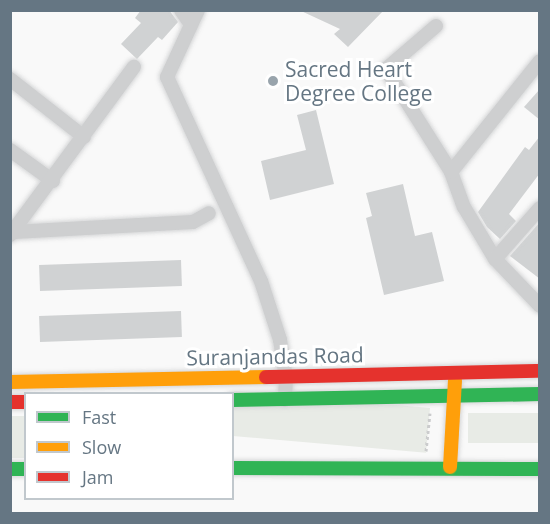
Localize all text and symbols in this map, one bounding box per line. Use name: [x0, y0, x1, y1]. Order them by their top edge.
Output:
place label: Sacred Heart Degree College: [285, 56, 433, 106]
marker: Sacred Heart Degree College: [266, 74, 280, 88]
street label: Suranjandas Road: [186, 342, 364, 370]
legend: [24, 392, 234, 500]
text: Fast: [82, 405, 116, 429]
text: Slow: [82, 435, 121, 459]
text: Jam: [82, 465, 114, 489]

